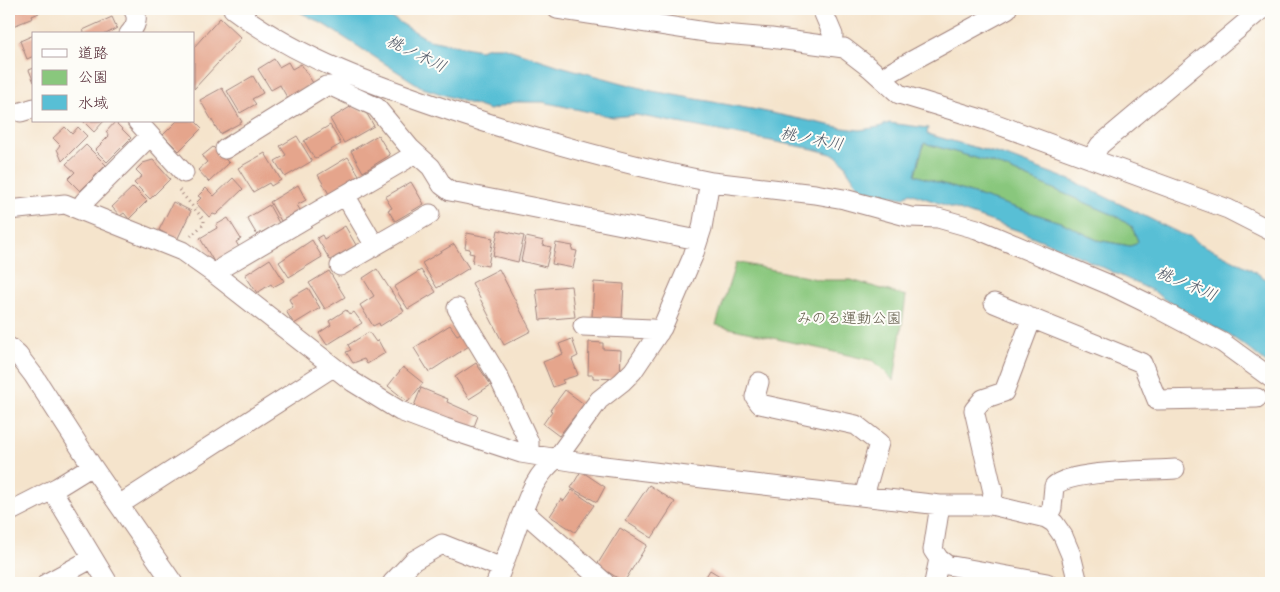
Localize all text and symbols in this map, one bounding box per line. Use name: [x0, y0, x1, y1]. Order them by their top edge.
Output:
legend: [32, 32, 195, 122]
water label: 桃ノ木川: [384, 32, 449, 76]
text: 道路: [78, 44, 108, 62]
text: 公園: [78, 68, 108, 86]
text: 水域: [78, 94, 108, 112]
water label: 桃ノ木川: [779, 124, 845, 154]
water label: 桃ノ木川: [1154, 263, 1220, 305]
park label: みのる運動公園: [796, 309, 902, 327]

